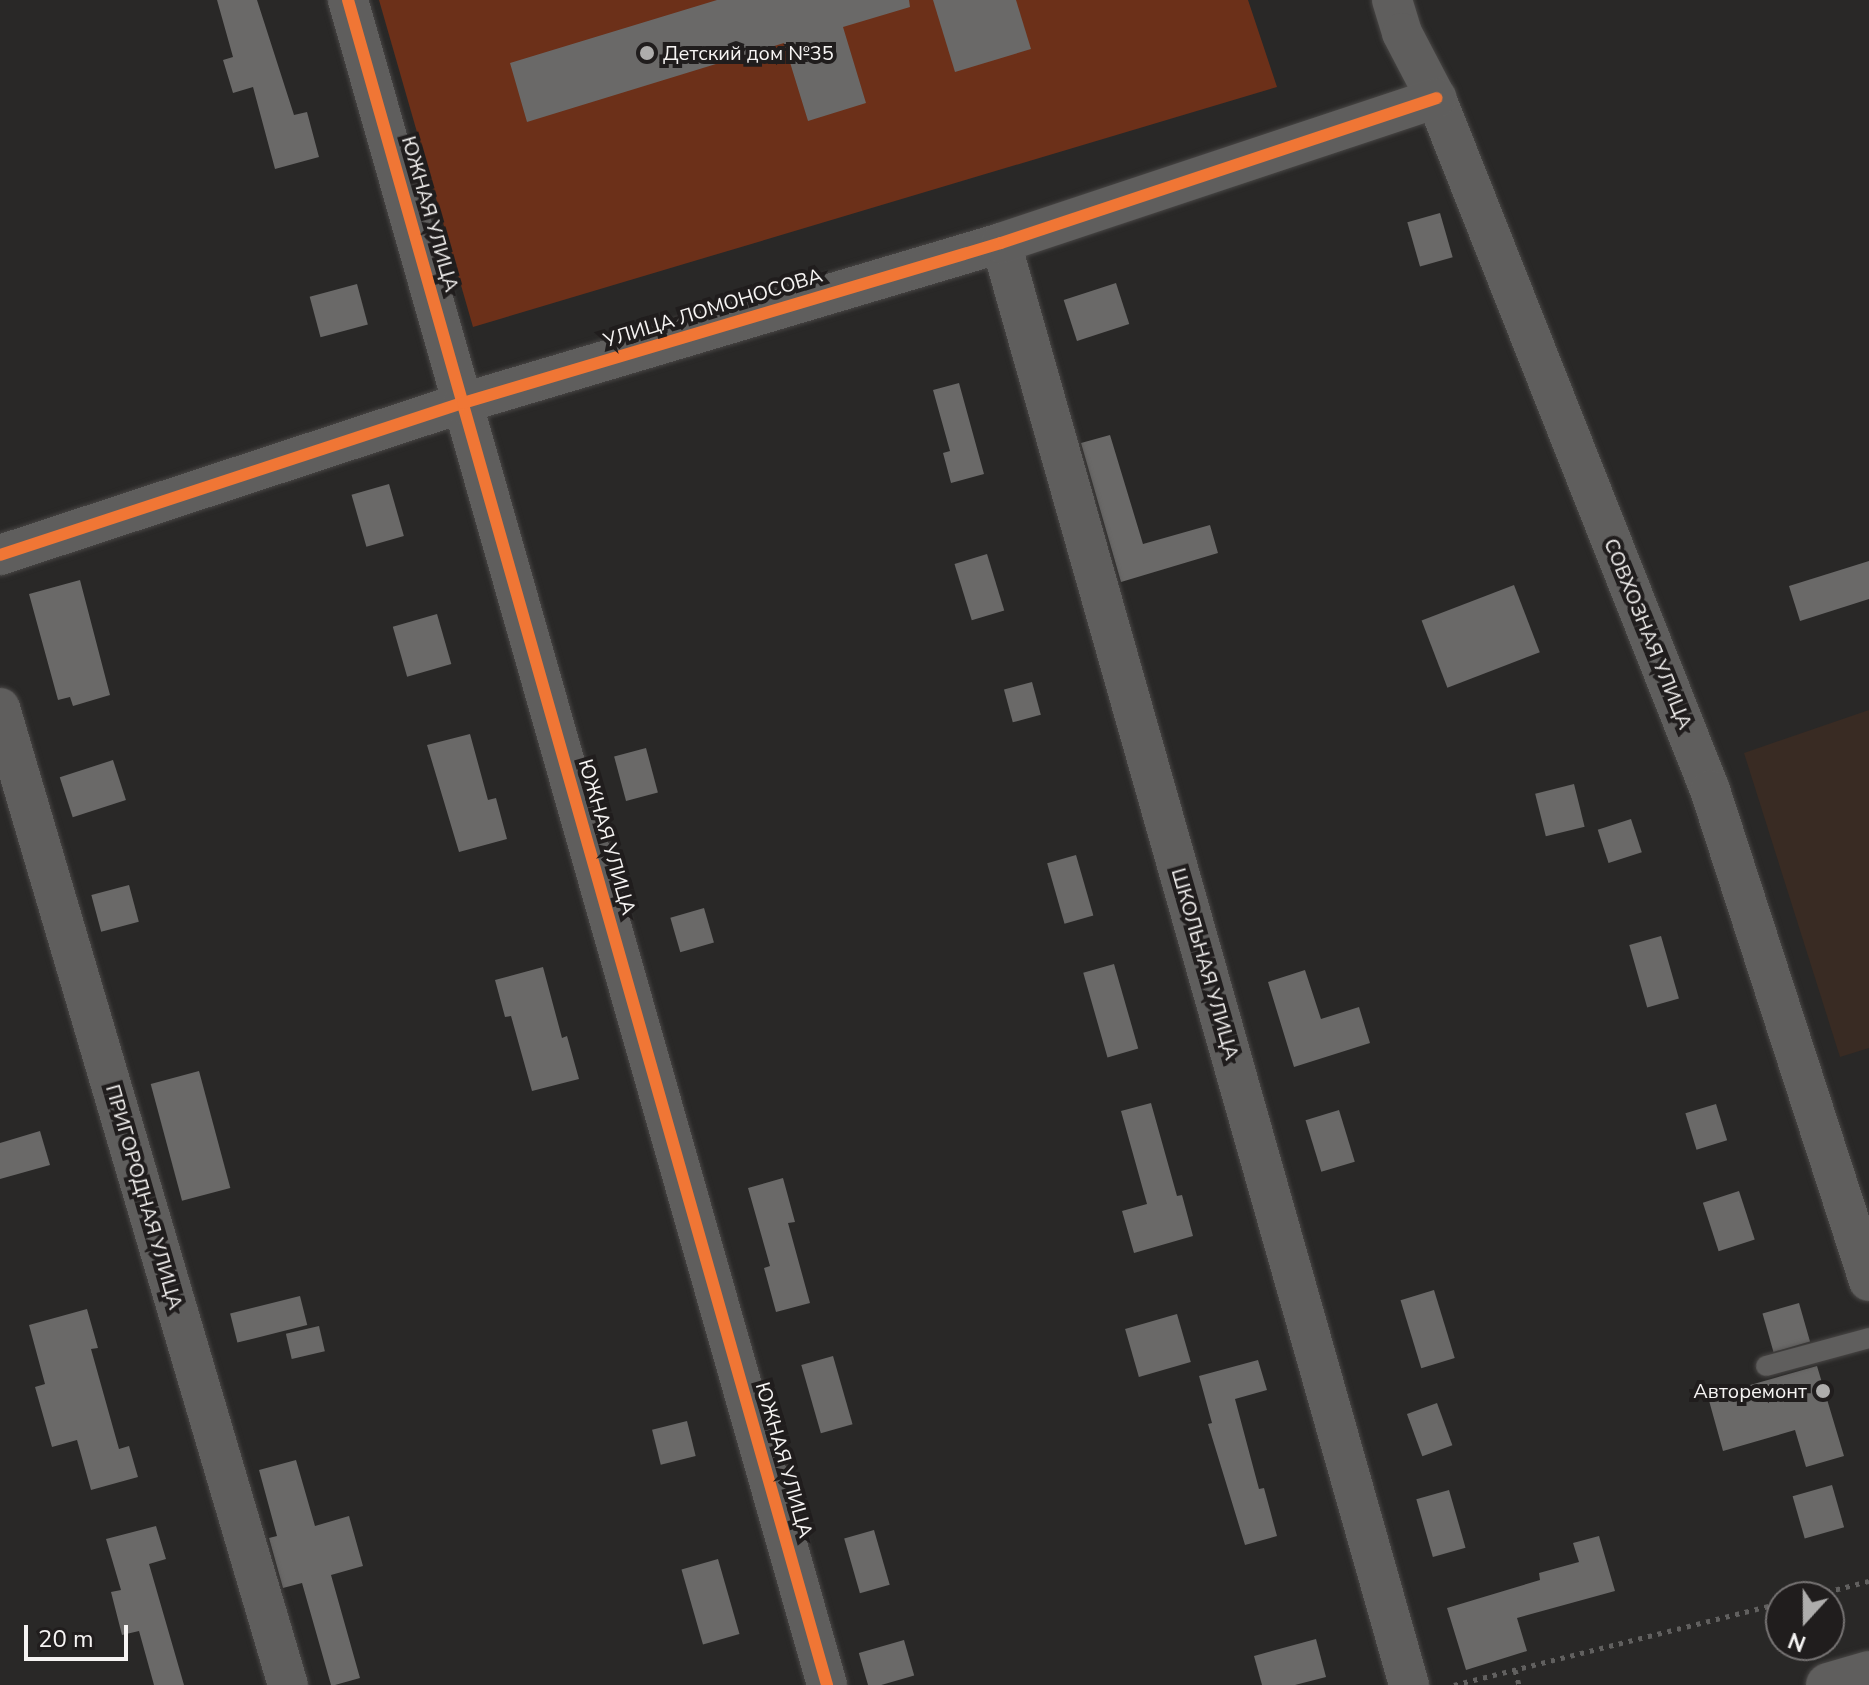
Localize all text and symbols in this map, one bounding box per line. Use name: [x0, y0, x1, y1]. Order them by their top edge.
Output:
place label: Детский дом №35: [663, 41, 834, 65]
marker: Детский дом №35: [638, 44, 656, 62]
street label: ЮЖНАЯ УЛИЦА: [396, 133, 464, 295]
street label: УЛИЦА ЛОМОНОСОВА: [601, 263, 825, 353]
street label: СОВХОЗНАЯ УЛИЦА: [1599, 535, 1697, 733]
street label: ЮЖНАЯ УЛИЦА: [573, 756, 641, 918]
street label: ШКОЛЬНАЯ УЛИЦА: [1166, 865, 1244, 1063]
street label: ПРИГОРОДНАЯ УЛИЦА: [100, 1082, 188, 1312]
street label: ЮЖНАЯ УЛИЦА: [750, 1379, 818, 1541]
place label: Авторемонт: [1693, 1379, 1807, 1403]
marker: Авторемонт: [1814, 1382, 1832, 1400]
north arrow: [1765, 1581, 1845, 1661]
scale bar: [28, 1609, 132, 1659]
text: 20 m: [38, 1623, 94, 1655]
text: N: [1784, 1625, 1810, 1658]

